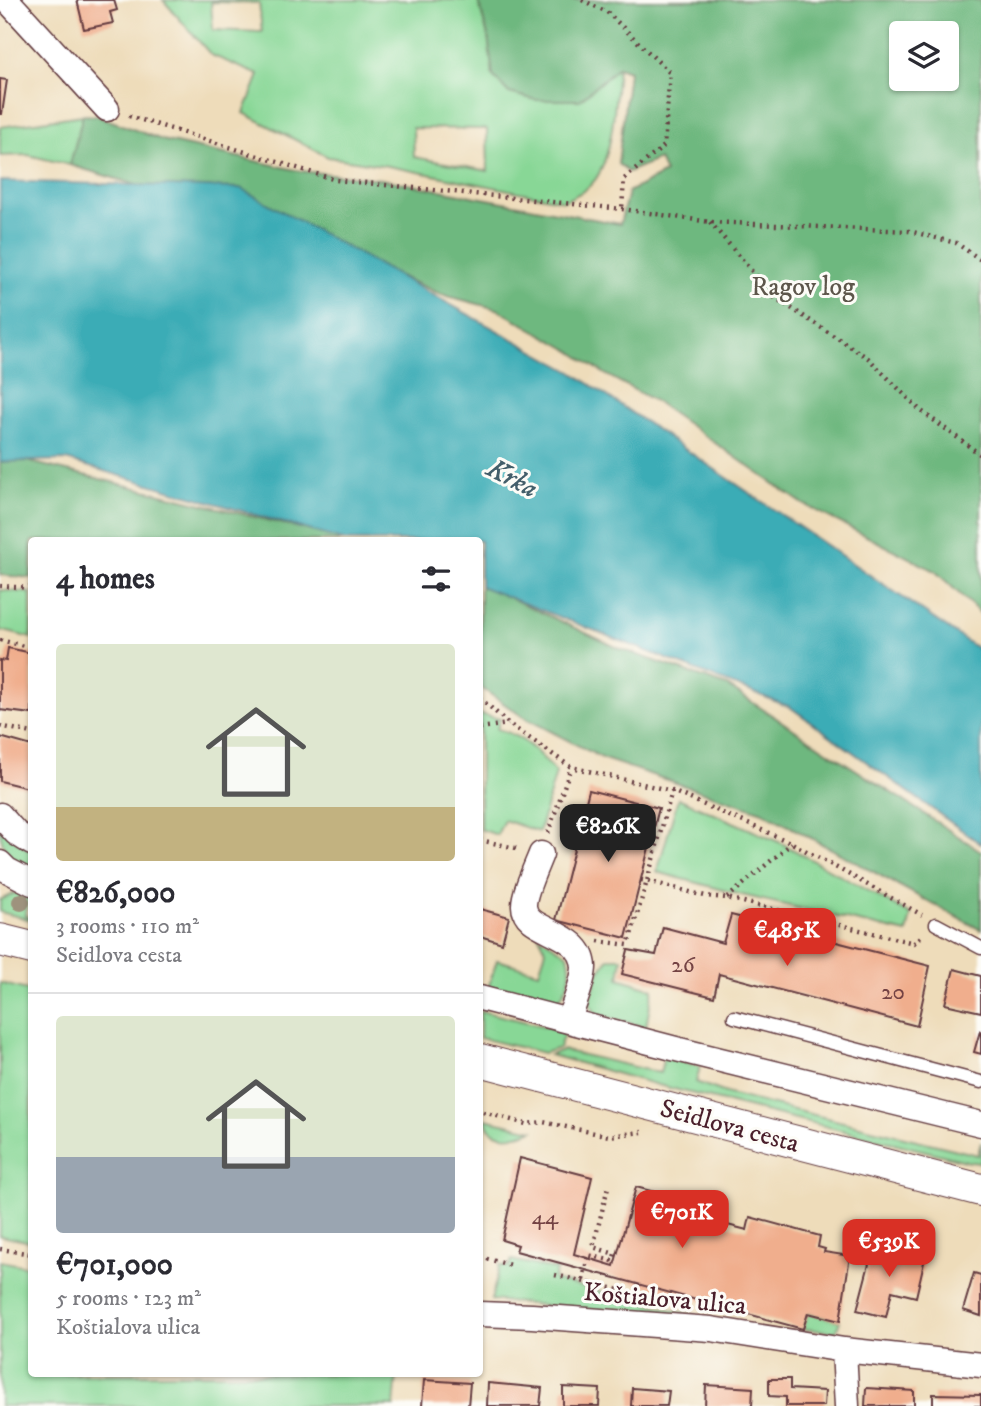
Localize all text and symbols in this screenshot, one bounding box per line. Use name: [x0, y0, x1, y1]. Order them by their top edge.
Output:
map controls: [889, 21, 959, 91]
button: layers: [889, 21, 959, 91]
park label: Ragov log: [751, 271, 855, 304]
water label: Krka: [480, 450, 544, 506]
icon: filters: [417, 560, 455, 598]
text: 4 homes: [56, 561, 155, 598]
icon: home: [193, 689, 319, 815]
pin: €826K: [559, 804, 657, 864]
text: €826K: [576, 812, 640, 841]
text: €826,000: [56, 875, 175, 912]
pin: €485K: [738, 908, 836, 968]
text: 3 rooms · 110 m²: [56, 912, 199, 941]
text: €485K: [754, 916, 820, 945]
text: Seidlova cesta: [56, 941, 182, 970]
house number: 26: [671, 951, 696, 980]
house number: 20: [881, 978, 905, 1007]
icon: home: [193, 1061, 319, 1187]
street label: Seidlova cesta: [657, 1092, 803, 1161]
pin: €701K: [633, 1190, 731, 1250]
text: €701K: [651, 1198, 713, 1227]
house number: 44: [532, 1203, 559, 1232]
pin: €539K: [840, 1220, 938, 1279]
text: €539K: [858, 1227, 920, 1256]
text: €701,000: [56, 1247, 173, 1284]
street label: Koštialova ulica: [582, 1276, 748, 1323]
text: 5 rooms · 123 m²: [56, 1284, 201, 1313]
text: Koštialova ulica: [56, 1313, 200, 1342]

